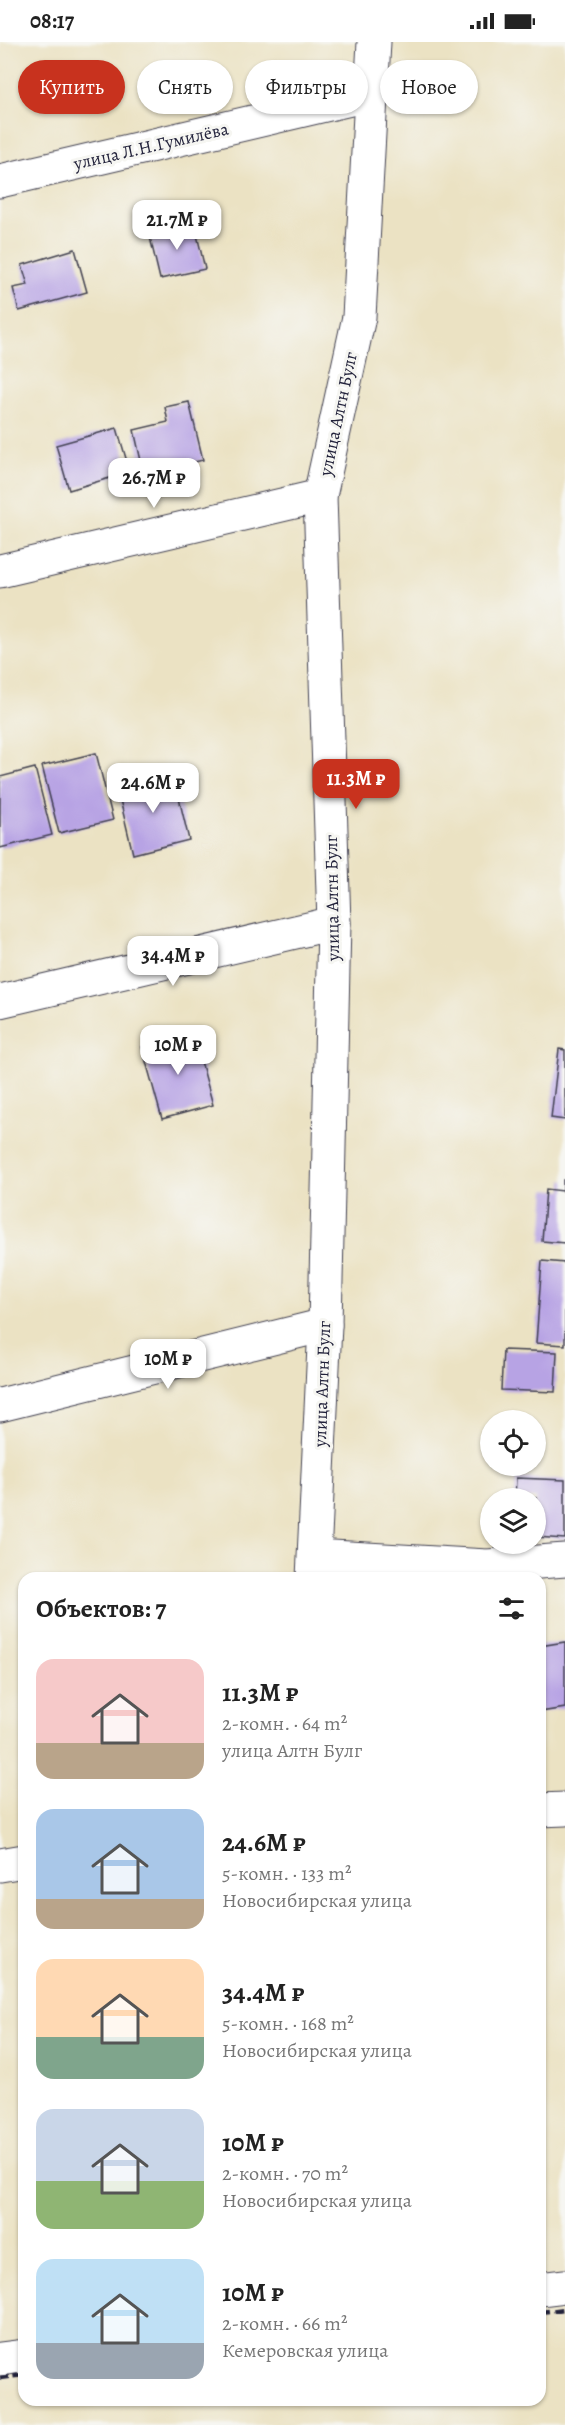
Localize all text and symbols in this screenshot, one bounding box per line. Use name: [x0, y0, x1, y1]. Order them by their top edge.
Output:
text: 08:17: [30, 6, 74, 36]
chip: Купить: [18, 60, 125, 114]
chip: Снять: [137, 60, 233, 114]
chip: Фильтры: [245, 60, 368, 114]
chip: Новое: [380, 60, 478, 114]
street label: улица Л.Н.Гумилёва: [70, 116, 232, 176]
pin: 21.7M ₽: [122, 200, 232, 251]
text: 21.7M ₽: [146, 206, 208, 233]
street label: улица Алтн Булг: [313, 349, 363, 479]
pin: 26.7M ₽: [99, 458, 209, 509]
text: 26.7M ₽: [122, 464, 186, 491]
pin: 11.3M ₽: [301, 759, 411, 810]
pin: 24.6M ₽: [98, 763, 208, 814]
text: 11.3M ₽: [327, 765, 385, 792]
text: 24.6M ₽: [121, 769, 185, 796]
street label: улица Алтн Булг: [319, 834, 345, 962]
pin: 34.4M ₽: [118, 936, 228, 987]
text: 34.4M ₽: [141, 942, 205, 969]
pin: 10M ₽: [136, 1025, 220, 1076]
text: 10M ₽: [154, 1031, 202, 1058]
street label: улица Алтн Булг: [308, 1320, 336, 1449]
pin: 10M ₽: [126, 1339, 210, 1390]
text: 10M ₽: [144, 1345, 192, 1372]
map controls: [480, 1410, 546, 1554]
button: locate: [480, 1410, 546, 1476]
button: layers: [480, 1488, 546, 1554]
text: Объектов: 7: [36, 1591, 166, 1626]
icon: filters: [495, 1592, 528, 1625]
text: 11.3M ₽: [222, 1675, 299, 1710]
icon: home: [84, 1683, 156, 1755]
text: 2-комн. · 64 m²: [222, 1710, 347, 1737]
text: улица Алтн Булг: [222, 1737, 362, 1764]
text: 24.6M ₽: [222, 1825, 306, 1860]
icon: home: [84, 1833, 156, 1905]
text: 5-комн. · 133 m²: [222, 1860, 352, 1887]
text: Новосибирская улица: [222, 1887, 412, 1914]
text: 34.4M ₽: [222, 1975, 304, 2010]
icon: home: [84, 1983, 156, 2055]
text: 5-комн. · 168 m²: [222, 2010, 354, 2037]
text: Новосибирская улица: [222, 2037, 412, 2064]
text: 10M ₽: [222, 2125, 284, 2160]
icon: home: [84, 2133, 156, 2205]
text: 2-комн. · 70 m²: [222, 2160, 348, 2187]
text: Новосибирская улица: [222, 2187, 412, 2214]
text: 10M ₽: [222, 2275, 284, 2310]
icon: home: [84, 2283, 156, 2355]
text: 2-комн. · 66 m²: [222, 2310, 347, 2337]
text: Кемеровская улица: [222, 2337, 388, 2364]

